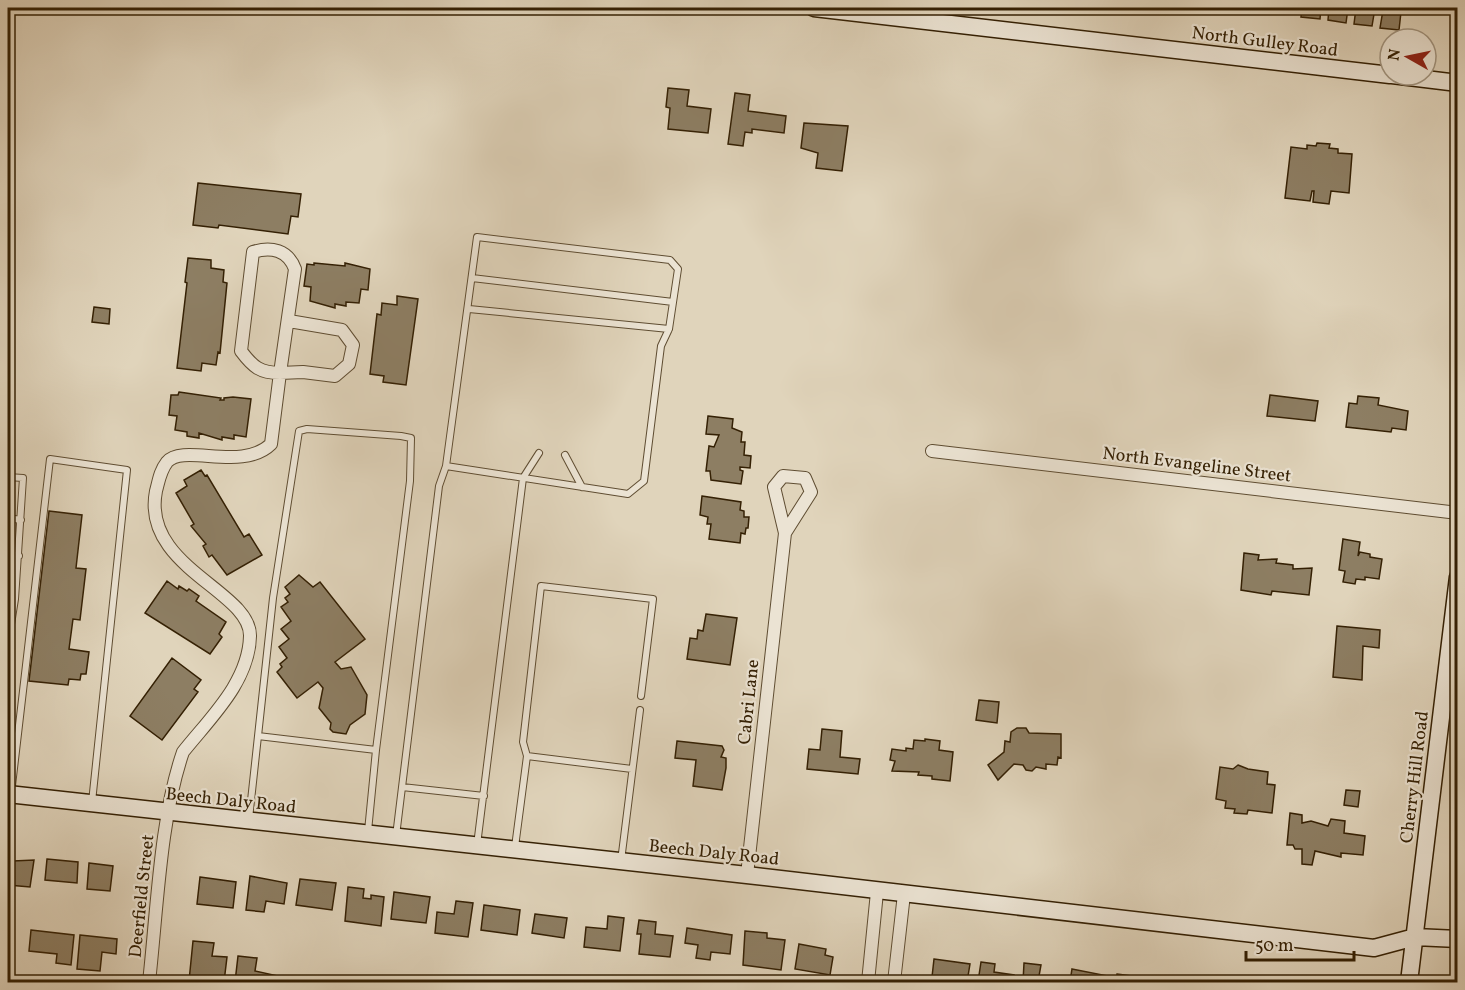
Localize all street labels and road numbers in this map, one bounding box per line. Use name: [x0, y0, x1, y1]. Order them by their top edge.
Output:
street label: North Gulley Road: [1190, 21, 1339, 64]
street label: North Evangeline Street: [1101, 442, 1293, 489]
street label: Cabri Lane: [733, 658, 766, 746]
street label: Cherry Hill Road: [1395, 710, 1436, 845]
street label: Beech Daly Road: [164, 782, 297, 821]
street label: Deerfield Street: [124, 833, 161, 959]
street label: Beech Daly Road: [647, 834, 780, 873]

